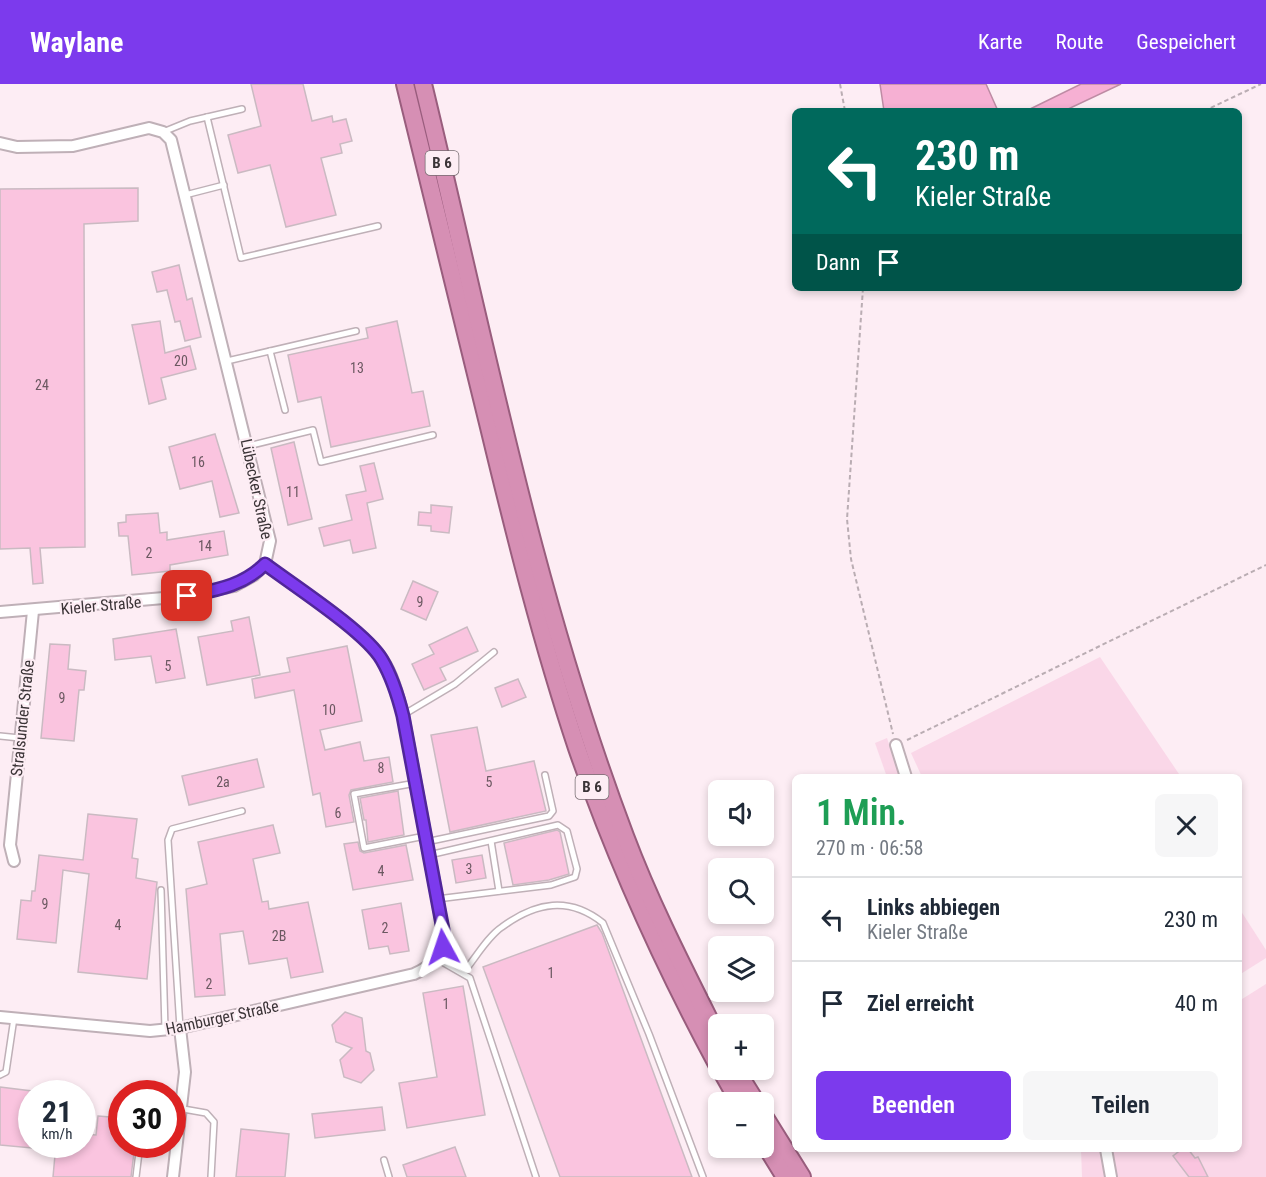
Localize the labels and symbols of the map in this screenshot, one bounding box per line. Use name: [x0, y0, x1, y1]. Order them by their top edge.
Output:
road number: B 6: [426, 151, 458, 175]
house number: 20: [174, 353, 188, 369]
house number: 13: [350, 360, 364, 376]
house number: 24: [35, 377, 49, 393]
street label: Lübecker Straße: [237, 437, 276, 541]
house number: 16: [191, 454, 205, 470]
house number: 11: [286, 484, 300, 500]
house number: 14: [198, 538, 212, 554]
house number: 2: [146, 545, 153, 561]
pin: [161, 570, 212, 621]
street label: Kieler Straße: [60, 593, 142, 618]
house number: 9: [417, 594, 423, 610]
house number: 5: [165, 658, 172, 674]
street label: Stralsunder Straße: [7, 659, 38, 777]
house number: 9: [59, 690, 65, 706]
house number: 10: [322, 702, 336, 718]
house number: 8: [378, 760, 385, 776]
house number: 2a: [216, 774, 230, 790]
house number: 5: [486, 774, 493, 790]
road number: B 6: [576, 775, 608, 799]
house number: 6: [335, 805, 342, 821]
house number: 3: [466, 861, 472, 877]
house number: 4: [378, 863, 385, 879]
house number: 9: [42, 896, 48, 912]
position arrow: [411, 915, 475, 979]
house number: 4: [115, 917, 122, 933]
house number: 2: [382, 920, 389, 936]
house number: 2B: [272, 928, 286, 944]
house number: 1: [548, 965, 554, 981]
house number: 2: [206, 976, 213, 992]
street label: Hamburger Straße: [164, 996, 280, 1039]
house number: 1: [443, 996, 449, 1012]
speed limit sign: 30: [108, 1080, 186, 1158]

